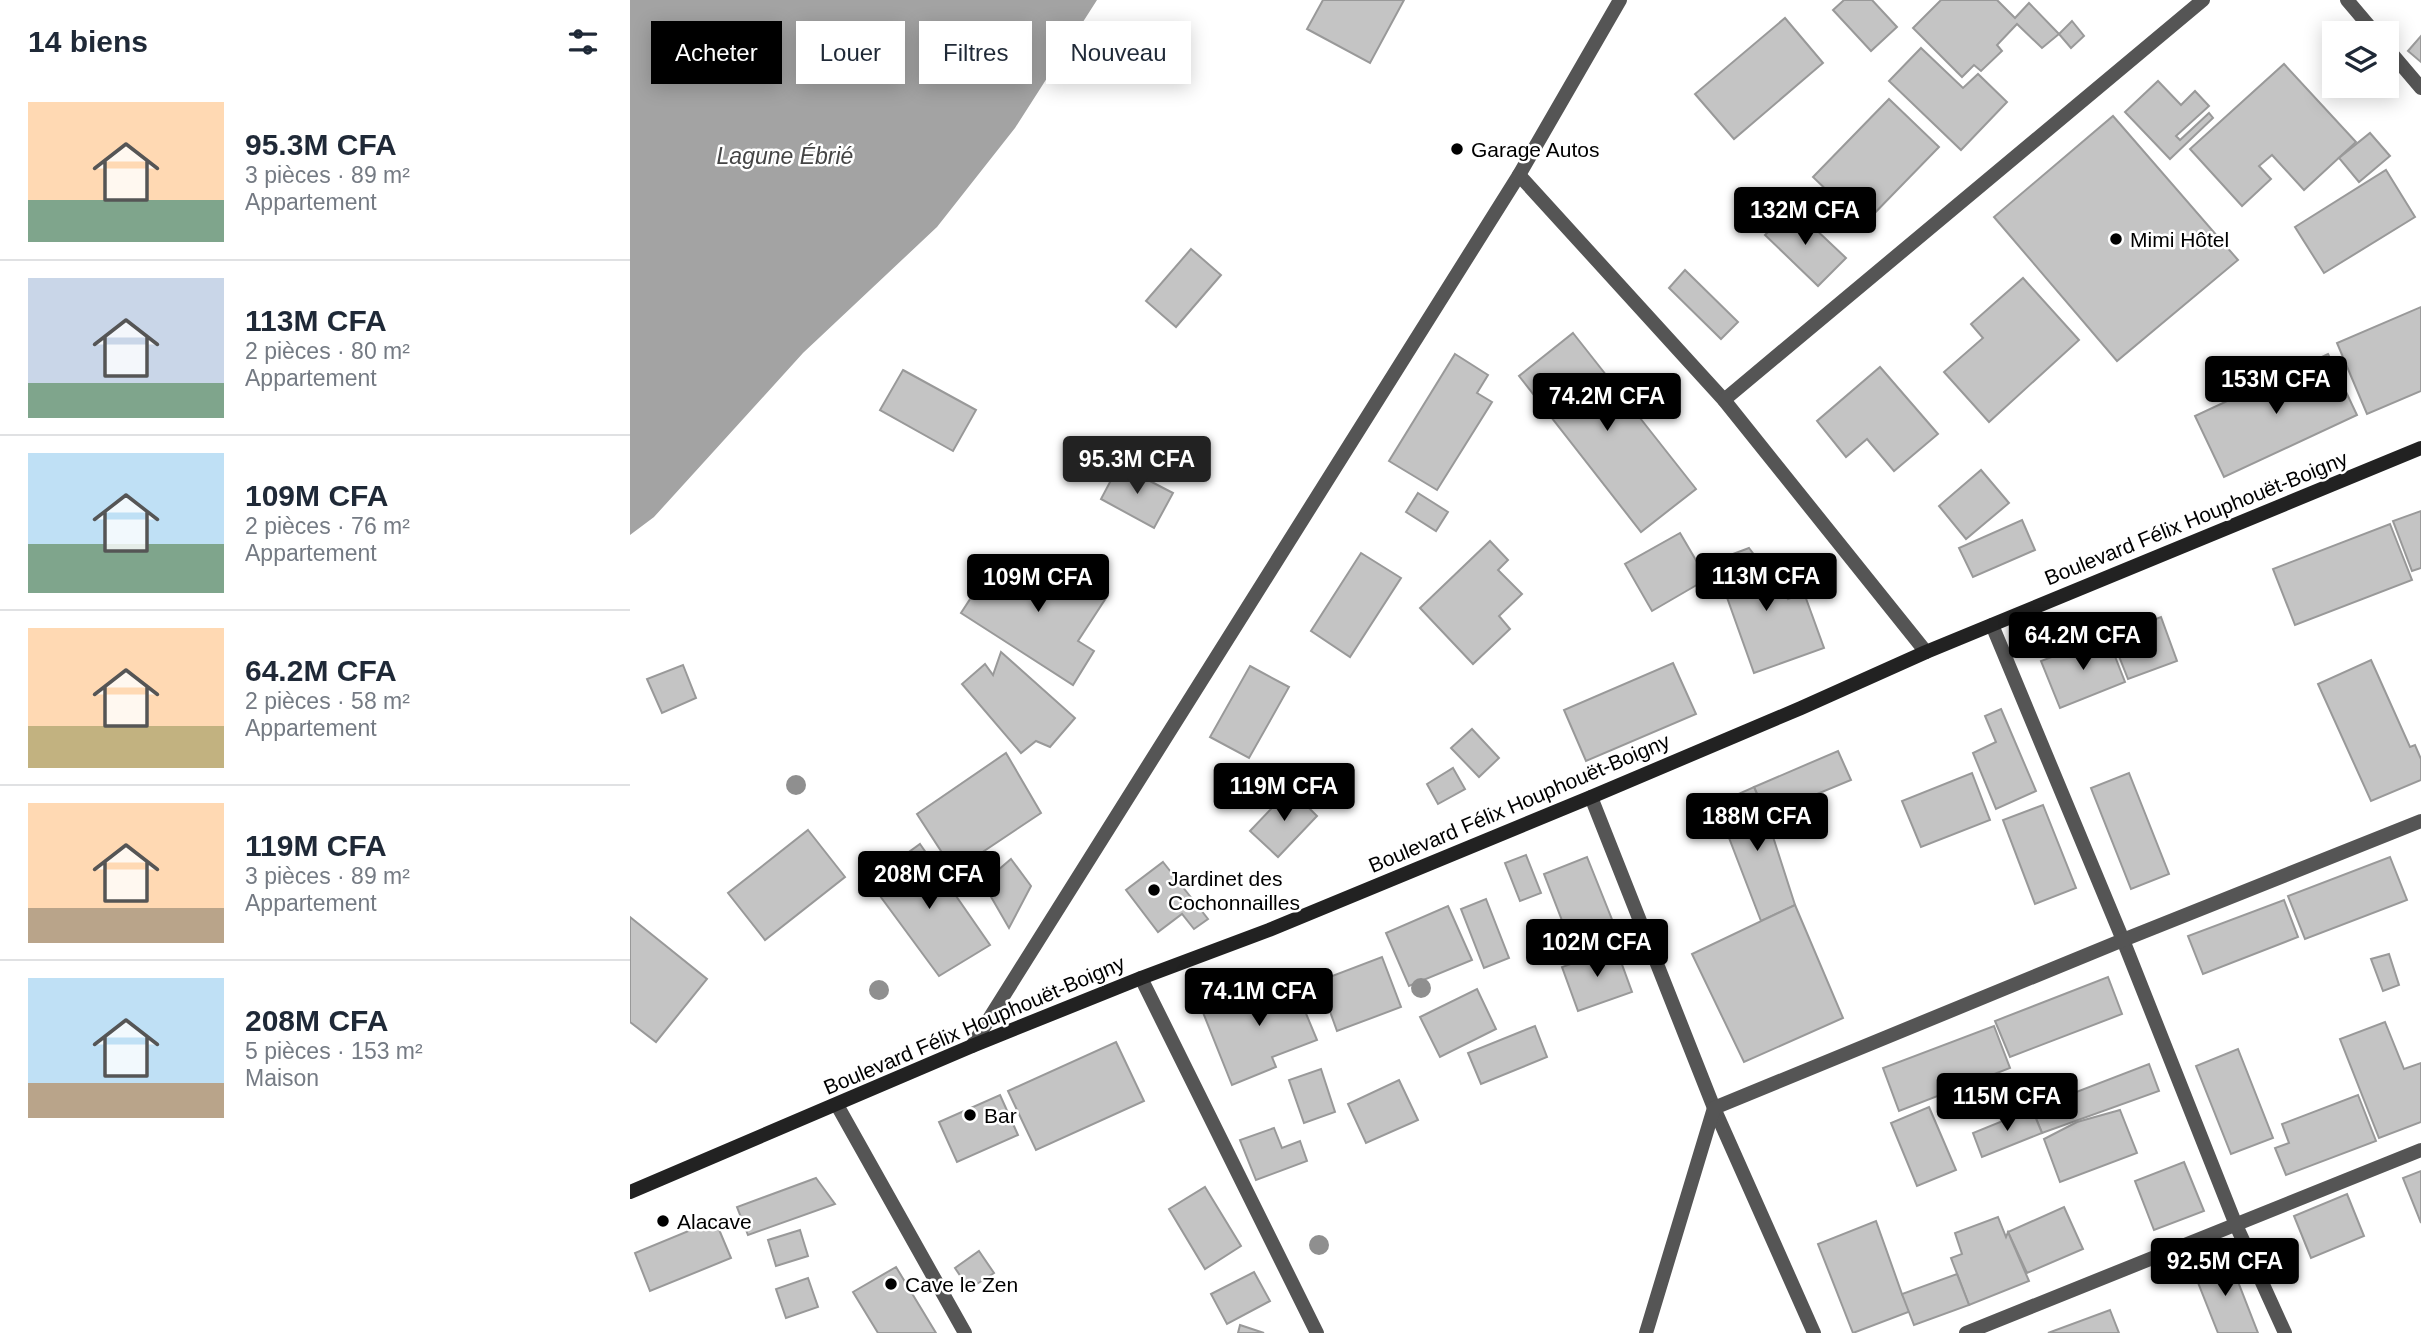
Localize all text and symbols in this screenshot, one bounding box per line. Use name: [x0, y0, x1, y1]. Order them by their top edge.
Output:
chip: Acheter: [651, 21, 782, 84]
chip: Louer: [796, 21, 905, 84]
chip: Filtres: [919, 21, 1032, 84]
chip: Nouveau: [1046, 21, 1191, 84]
map controls: [2322, 21, 2399, 98]
button: layers: [2322, 21, 2399, 98]
icon: filters: [564, 23, 602, 61]
text: 14 biens: [28, 25, 148, 58]
text: 95.3M CFA: [245, 128, 397, 161]
icon: home: [84, 130, 168, 214]
place label: Garage Autos: [1471, 138, 1599, 161]
marker: Garage Autos: [1449, 141, 1465, 157]
water label: Lagune Ébrié: [717, 143, 853, 169]
text: 3 pièces · 89 m²: [245, 162, 410, 188]
pin: 132M CFA: [1733, 188, 1877, 247]
text: Appartement: [245, 189, 377, 215]
text: 132M CFA: [1750, 197, 1860, 223]
place label: Mimi Hôtel: [2130, 228, 2229, 251]
marker: Mimi Hôtel: [2108, 231, 2124, 247]
text: 113M CFA: [245, 304, 387, 337]
icon: home: [84, 306, 168, 390]
text: 2 pièces · 80 m²: [245, 338, 410, 364]
pin: 153M CFA: [2204, 356, 2348, 416]
text: Appartement: [245, 365, 377, 391]
text: 153M CFA: [2221, 366, 2331, 392]
pin: 74.2M CFA: [1527, 374, 1687, 433]
text: 74.2M CFA: [1549, 383, 1665, 409]
pin: 95.3M CFA: [1057, 436, 1217, 496]
text: 95.3M CFA: [1079, 446, 1195, 472]
street label: Boulevard Félix Houphouët-Boigny: [2041, 446, 2351, 589]
text: 109M CFA: [245, 479, 388, 512]
icon: home: [84, 481, 168, 565]
text: 2 pièces · 76 m²: [245, 513, 410, 539]
text: Appartement: [245, 540, 377, 566]
pin: 109M CFA: [966, 554, 1110, 614]
pin: 113M CFA: [1694, 554, 1838, 613]
text: 113M CFA: [1712, 563, 1820, 589]
text: 109M CFA: [983, 564, 1093, 590]
pin: 64.2M CFA: [2003, 612, 2163, 672]
text: 64.2M CFA: [2025, 622, 2141, 648]
text: 64.2M CFA: [245, 654, 397, 687]
icon: home: [84, 656, 168, 740]
text: 2 pièces · 58 m²: [245, 688, 410, 714]
text: Appartement: [245, 715, 377, 741]
street label: Boulevard Félix Houphouët-Boigny: [1365, 729, 1673, 877]
pin: 119M CFA: [1212, 764, 1356, 823]
text: 119M CFA: [1230, 773, 1338, 799]
pin: 188M CFA: [1685, 794, 1829, 853]
text: 188M CFA: [1702, 803, 1812, 829]
text: 119M CFA: [245, 829, 387, 862]
icon: home: [84, 831, 168, 915]
pin: 208M CFA: [857, 852, 1001, 911]
text: 208M CFA: [874, 861, 984, 887]
text: 3 pièces · 89 m²: [245, 863, 410, 889]
place label: Jardinet des Cochonnailles: [1168, 867, 1300, 914]
marker: Jardinet des Cochonnailles: [1146, 882, 1162, 898]
text: Appartement: [245, 890, 377, 916]
pin: 102M CFA: [1525, 920, 1669, 979]
text: 102M CFA: [1542, 929, 1652, 955]
street label: Boulevard Félix Houphouët-Boigny: [820, 951, 1128, 1099]
pin: 74.1M CFA: [1179, 968, 1339, 1028]
text: 74.1M CFA: [1201, 978, 1317, 1004]
text: 208M CFA: [245, 1004, 388, 1037]
icon: home: [84, 1006, 168, 1090]
text: 5 pièces · 153 m²: [245, 1038, 423, 1064]
text: Maison: [245, 1065, 319, 1091]
pin: 115M CFA: [1935, 1074, 2079, 1133]
text: 115M CFA: [1953, 1083, 2061, 1109]
place label: Bar: [984, 1104, 1017, 1127]
marker: Bar: [962, 1107, 978, 1123]
place label: Alacave: [677, 1210, 752, 1233]
marker: Alacave: [655, 1213, 671, 1229]
pin: 92.5M CFA: [2145, 1238, 2305, 1298]
text: 92.5M CFA: [2167, 1248, 2283, 1274]
place label: Cave le Zen: [905, 1273, 1018, 1296]
marker: Cave le Zen: [883, 1276, 899, 1292]

